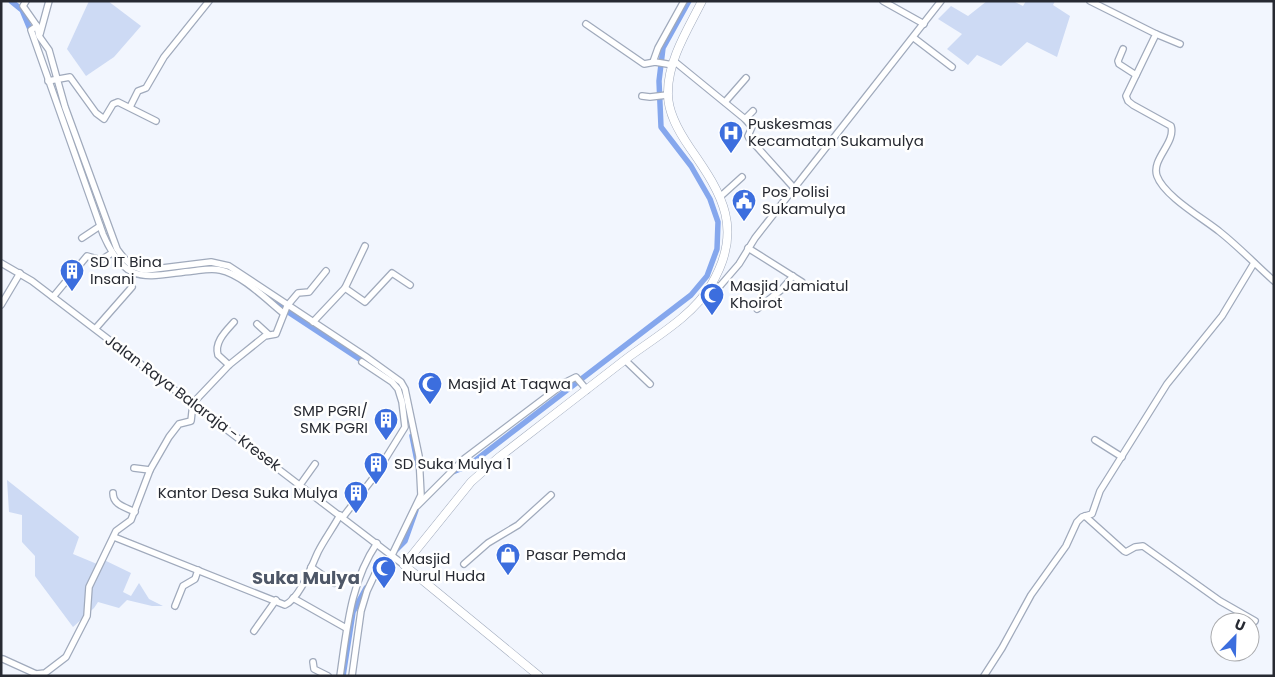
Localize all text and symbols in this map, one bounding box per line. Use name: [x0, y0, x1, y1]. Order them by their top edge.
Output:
place label: Puskesmas Kecamatan Sukamulya: [748, 113, 924, 151]
hospital icon: Puskesmas Kecamatan Sukamulya: [718, 120, 744, 154]
place label: Pos Polisi Sukamulya: [762, 181, 846, 219]
public building icon: Pos Polisi Sukamulya: [731, 188, 757, 222]
place label: SD IT Bina Insani: [90, 251, 162, 289]
building icon: SD IT Bina Insani: [59, 258, 85, 292]
place label: Masjid Jamiatul Khoirot: [730, 275, 849, 313]
mosque icon: Masjid Jamiatul Khoirot: [699, 282, 725, 316]
street label: Jalan Raya Balaraja - Kresek: [101, 329, 286, 476]
mosque icon: Masjid At Taqwa: [417, 371, 443, 405]
place label: Masjid At Taqwa: [448, 373, 571, 394]
place label: SMP PGRI/ SMK PGRI: [293, 400, 368, 438]
building icon: SMP PGRI/ SMK PGRI: [373, 407, 399, 441]
building icon: SD Suka Mulya 1: [363, 451, 389, 485]
place label: SD Suka Mulya 1: [394, 453, 511, 474]
building icon: Kantor Desa Suka Mulya: [343, 480, 369, 514]
place label: Kantor Desa Suka Mulya: [158, 482, 338, 503]
shop icon: Pasar Pemda: [495, 542, 521, 576]
place label: Pasar Pemda: [526, 544, 626, 565]
place label: Masjid Nurul Huda: [402, 548, 485, 586]
mosque icon: Masjid Nurul Huda: [371, 555, 397, 589]
district label: Suka Mulya: [252, 565, 360, 590]
north arrow: [1210, 612, 1260, 662]
text: U: [1232, 614, 1249, 636]

